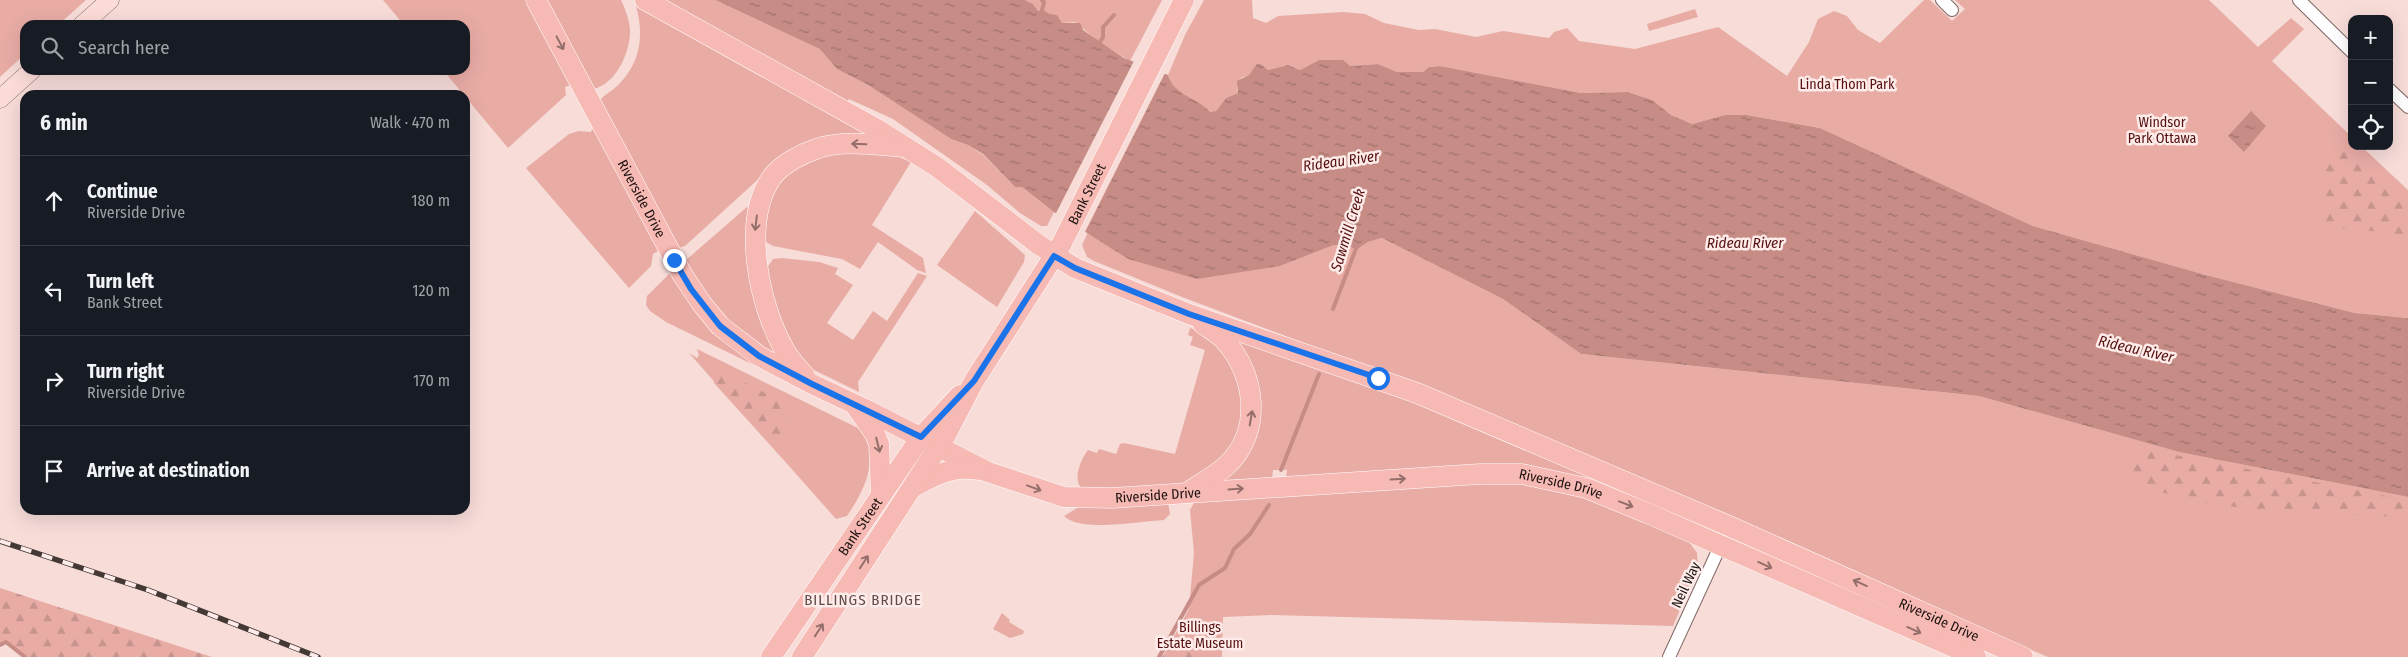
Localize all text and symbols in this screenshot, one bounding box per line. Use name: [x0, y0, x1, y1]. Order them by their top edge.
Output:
map controls: [2348, 15, 2393, 150]
button: +: [2348, 15, 2393, 60]
search box: [20, 20, 470, 75]
icon: search: [38, 34, 66, 62]
one-way arrow: [556, 35, 565, 50]
text: Search here: [78, 36, 170, 59]
button: −: [2348, 60, 2393, 105]
park label: Linda Thom Park: [1800, 76, 1895, 93]
button: locate: [2348, 105, 2393, 150]
text: 6 min: [40, 110, 88, 136]
text: Walk · 470 m: [370, 113, 450, 132]
park label: Windsor Park Ottawa: [2128, 114, 2196, 147]
one-way arrow: [851, 140, 867, 149]
water label: Rideau River: [1302, 147, 1381, 175]
street label: Riverside Drive: [614, 157, 670, 241]
street label: Bank Street: [1064, 160, 1109, 227]
text: Continue: [87, 180, 158, 203]
water label: Sawmill Creek: [1327, 186, 1369, 274]
icon: ahead: [40, 187, 68, 215]
text: 180 m: [411, 191, 450, 210]
text: Riverside Drive: [87, 203, 185, 222]
one-way arrow: [751, 215, 761, 231]
water label: Rideau River: [1707, 234, 1784, 252]
route end: [663, 249, 686, 272]
text: Turn left: [87, 270, 154, 293]
icon: left: [40, 277, 68, 305]
text: 120 m: [412, 281, 450, 300]
text: Bank Street: [87, 293, 163, 312]
water label: Rideau River: [2097, 332, 2176, 367]
text: Turn right: [87, 360, 164, 383]
icon: right: [40, 367, 68, 395]
route start: [1367, 367, 1390, 390]
text: 170 m: [413, 371, 450, 390]
text: Riverside Drive: [87, 383, 185, 402]
one-way arrow: [1246, 411, 1256, 427]
one-way arrow: [874, 437, 883, 453]
icon: arrive: [40, 457, 68, 485]
text: Arrive at destination: [87, 459, 250, 482]
street label: Riverside Drive: [1518, 465, 1606, 503]
one-way arrow: [1390, 474, 1406, 483]
one-way arrow: [1026, 484, 1042, 493]
street label: Riverside Drive: [1115, 484, 1201, 506]
one-way arrow: [1228, 484, 1244, 493]
street label: Bank Street: [834, 494, 886, 559]
one-way arrow: [1618, 500, 1633, 509]
one-way arrow: [859, 556, 869, 570]
street label: Neil Way: [1668, 559, 1704, 611]
one-way arrow: [1757, 561, 1772, 571]
one-way arrow: [1853, 578, 1868, 588]
district label: BILLINGS BRIDGE: [804, 591, 922, 609]
street label: Riverside Drive: [1896, 594, 1982, 645]
park label: Billings Estate Museum: [1157, 619, 1243, 652]
one-way arrow: [814, 623, 825, 637]
one-way arrow: [1906, 626, 1921, 636]

